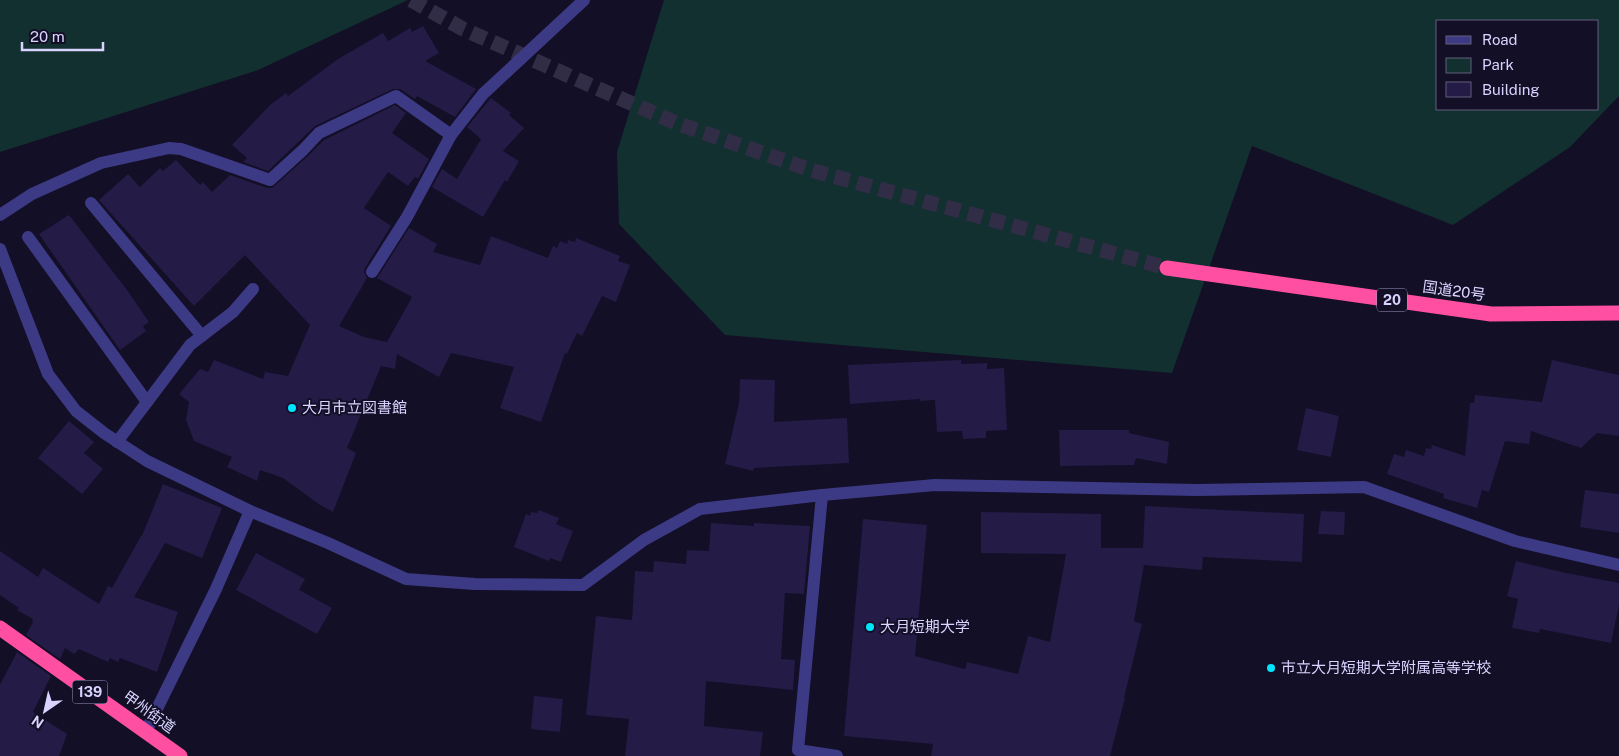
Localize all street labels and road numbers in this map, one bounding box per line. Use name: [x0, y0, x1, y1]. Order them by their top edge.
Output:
street label: 国道20号: [1422, 278, 1487, 303]
road number: 20: [1377, 288, 1407, 312]
road number: 139: [72, 680, 108, 704]
street label: 甲州街道: [120, 687, 179, 736]

